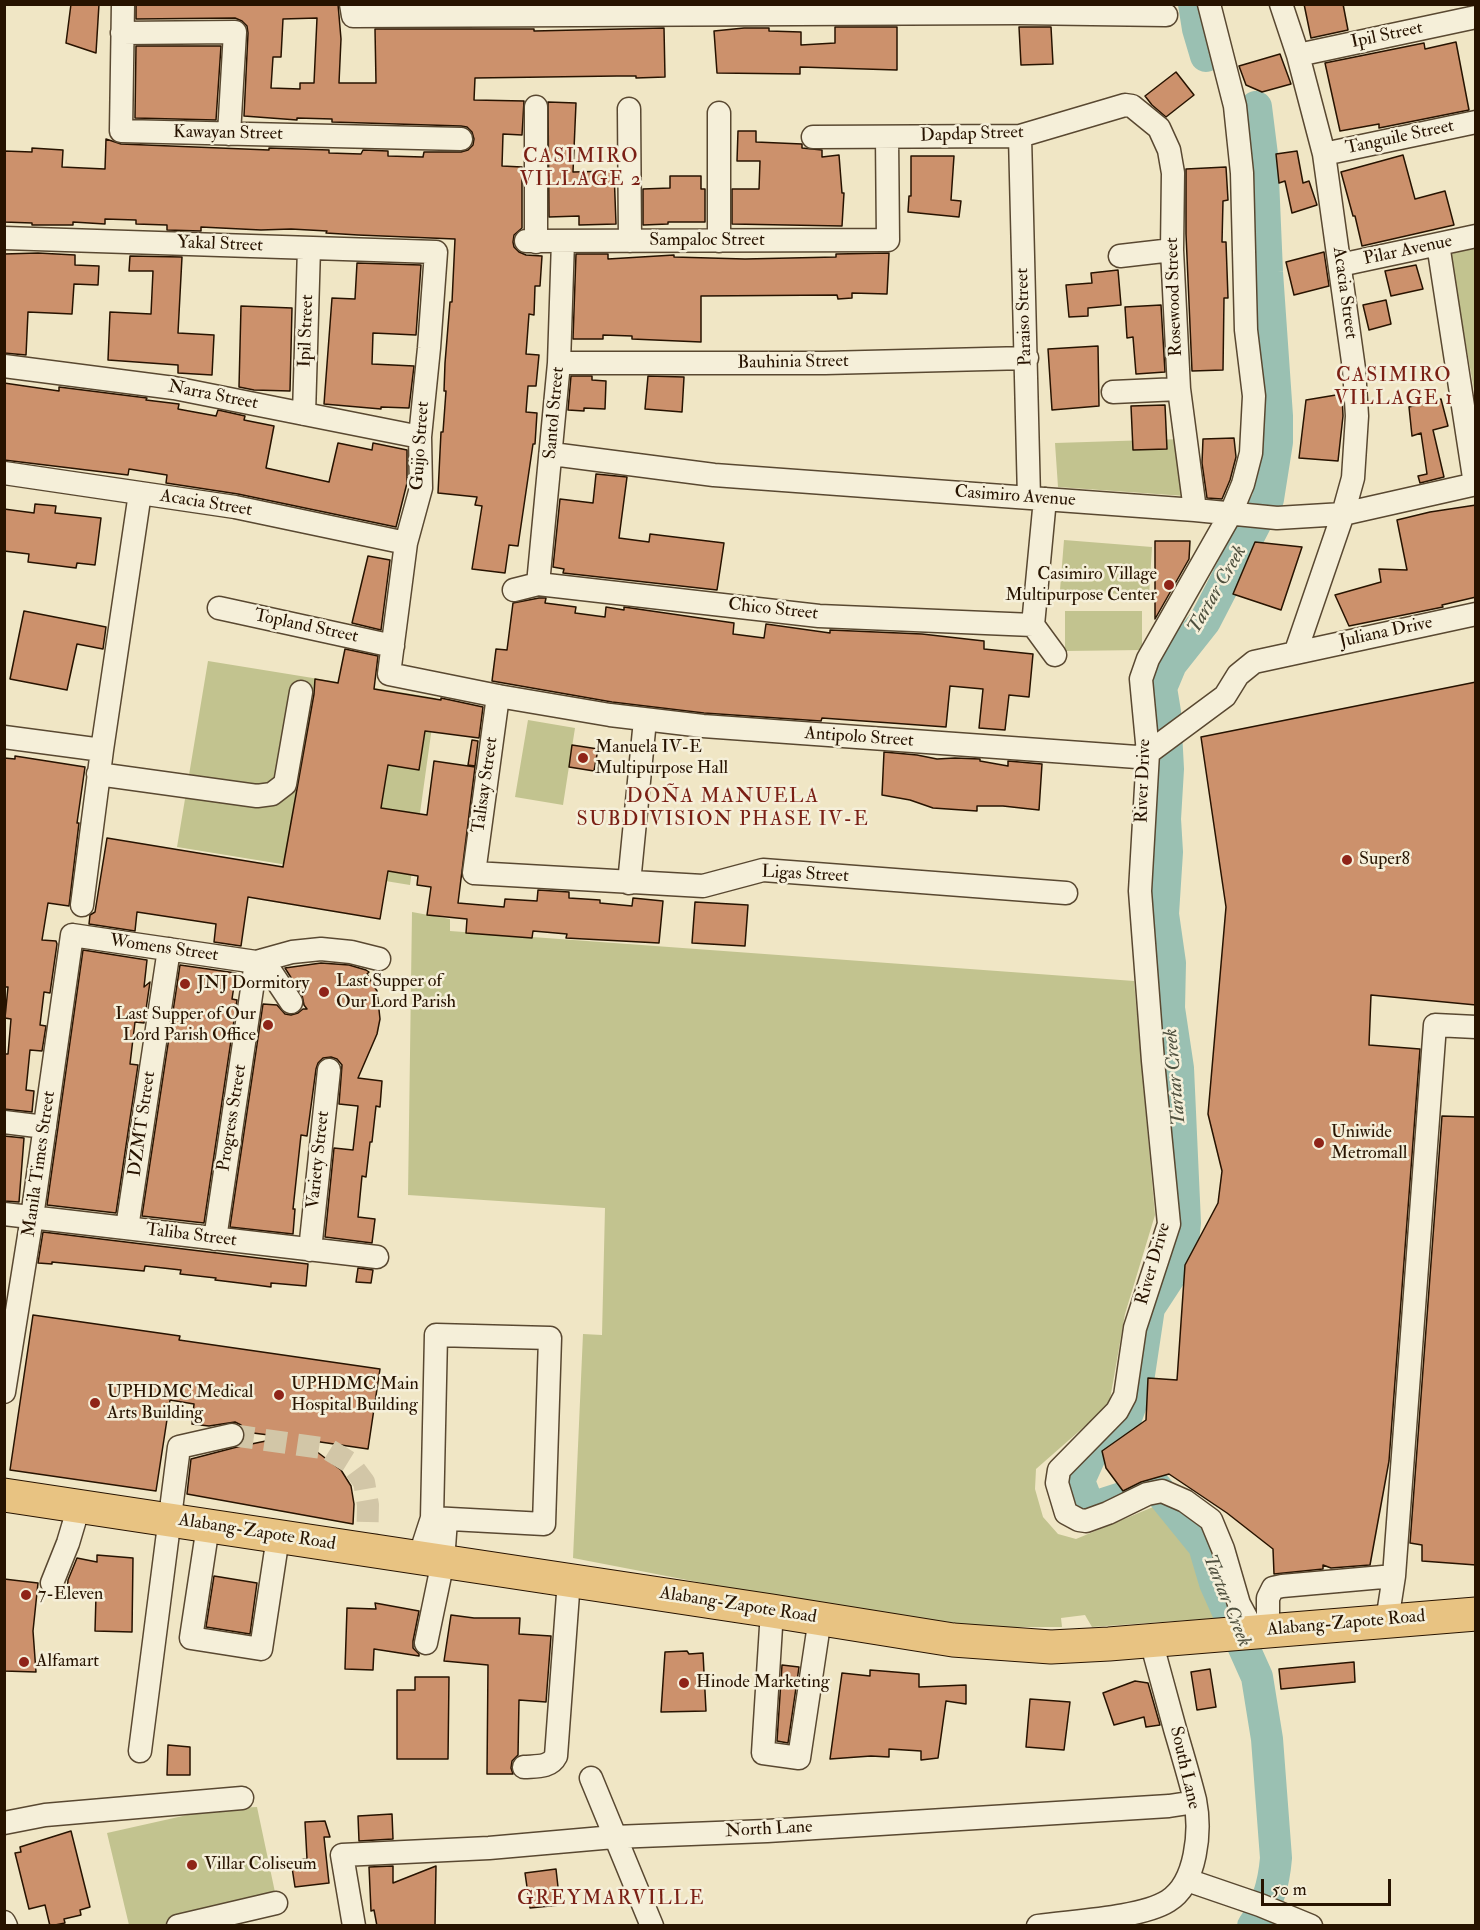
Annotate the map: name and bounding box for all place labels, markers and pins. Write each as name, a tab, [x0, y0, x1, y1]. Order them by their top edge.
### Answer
place label: Casimiro Village Multipurpose Center	[1005, 564, 1157, 606]
marker: Casimiro Village Multipurpose Center	[1162, 578, 1176, 592]
place label: Manuela IV-E Multipurpose Hall	[595, 737, 728, 780]
marker: Manuela IV-E Multipurpose Hall	[576, 751, 590, 765]
place label: Super8	[1359, 849, 1410, 871]
marker: Super8	[1340, 853, 1354, 867]
place label: Last Supper of Our Lord Parish	[336, 971, 456, 1014]
place label: JNJ Dormitory	[197, 973, 309, 995]
marker: JNJ Dormitory	[178, 977, 192, 991]
marker: Last Supper of Our Lord Parish	[317, 985, 331, 999]
place label: Last Supper of Our Lord Parish Office	[115, 1004, 256, 1046]
marker: Last Supper of Our Lord Parish Office	[261, 1018, 275, 1032]
place label: Uniwide Metromall	[1331, 1122, 1407, 1164]
marker: Uniwide Metromall	[1312, 1136, 1326, 1150]
place label: UPHDMC Main Hospital Building	[291, 1374, 419, 1416]
place label: UPHDMC Medical Arts Building	[107, 1382, 253, 1424]
marker: UPHDMC Main Hospital Building	[272, 1388, 286, 1402]
marker: UPHDMC Medical Arts Building	[88, 1396, 102, 1410]
place label: 7-Eleven	[38, 1584, 103, 1606]
marker: 7-Eleven	[19, 1588, 33, 1602]
place label: Alfamart	[36, 1651, 99, 1673]
marker: Alfamart	[17, 1655, 31, 1669]
place label: Hinode Marketing	[696, 1672, 830, 1694]
marker: Hinode Marketing	[677, 1676, 691, 1690]
place label: Villar Coliseum	[204, 1854, 317, 1876]
marker: Villar Coliseum	[185, 1858, 199, 1872]

